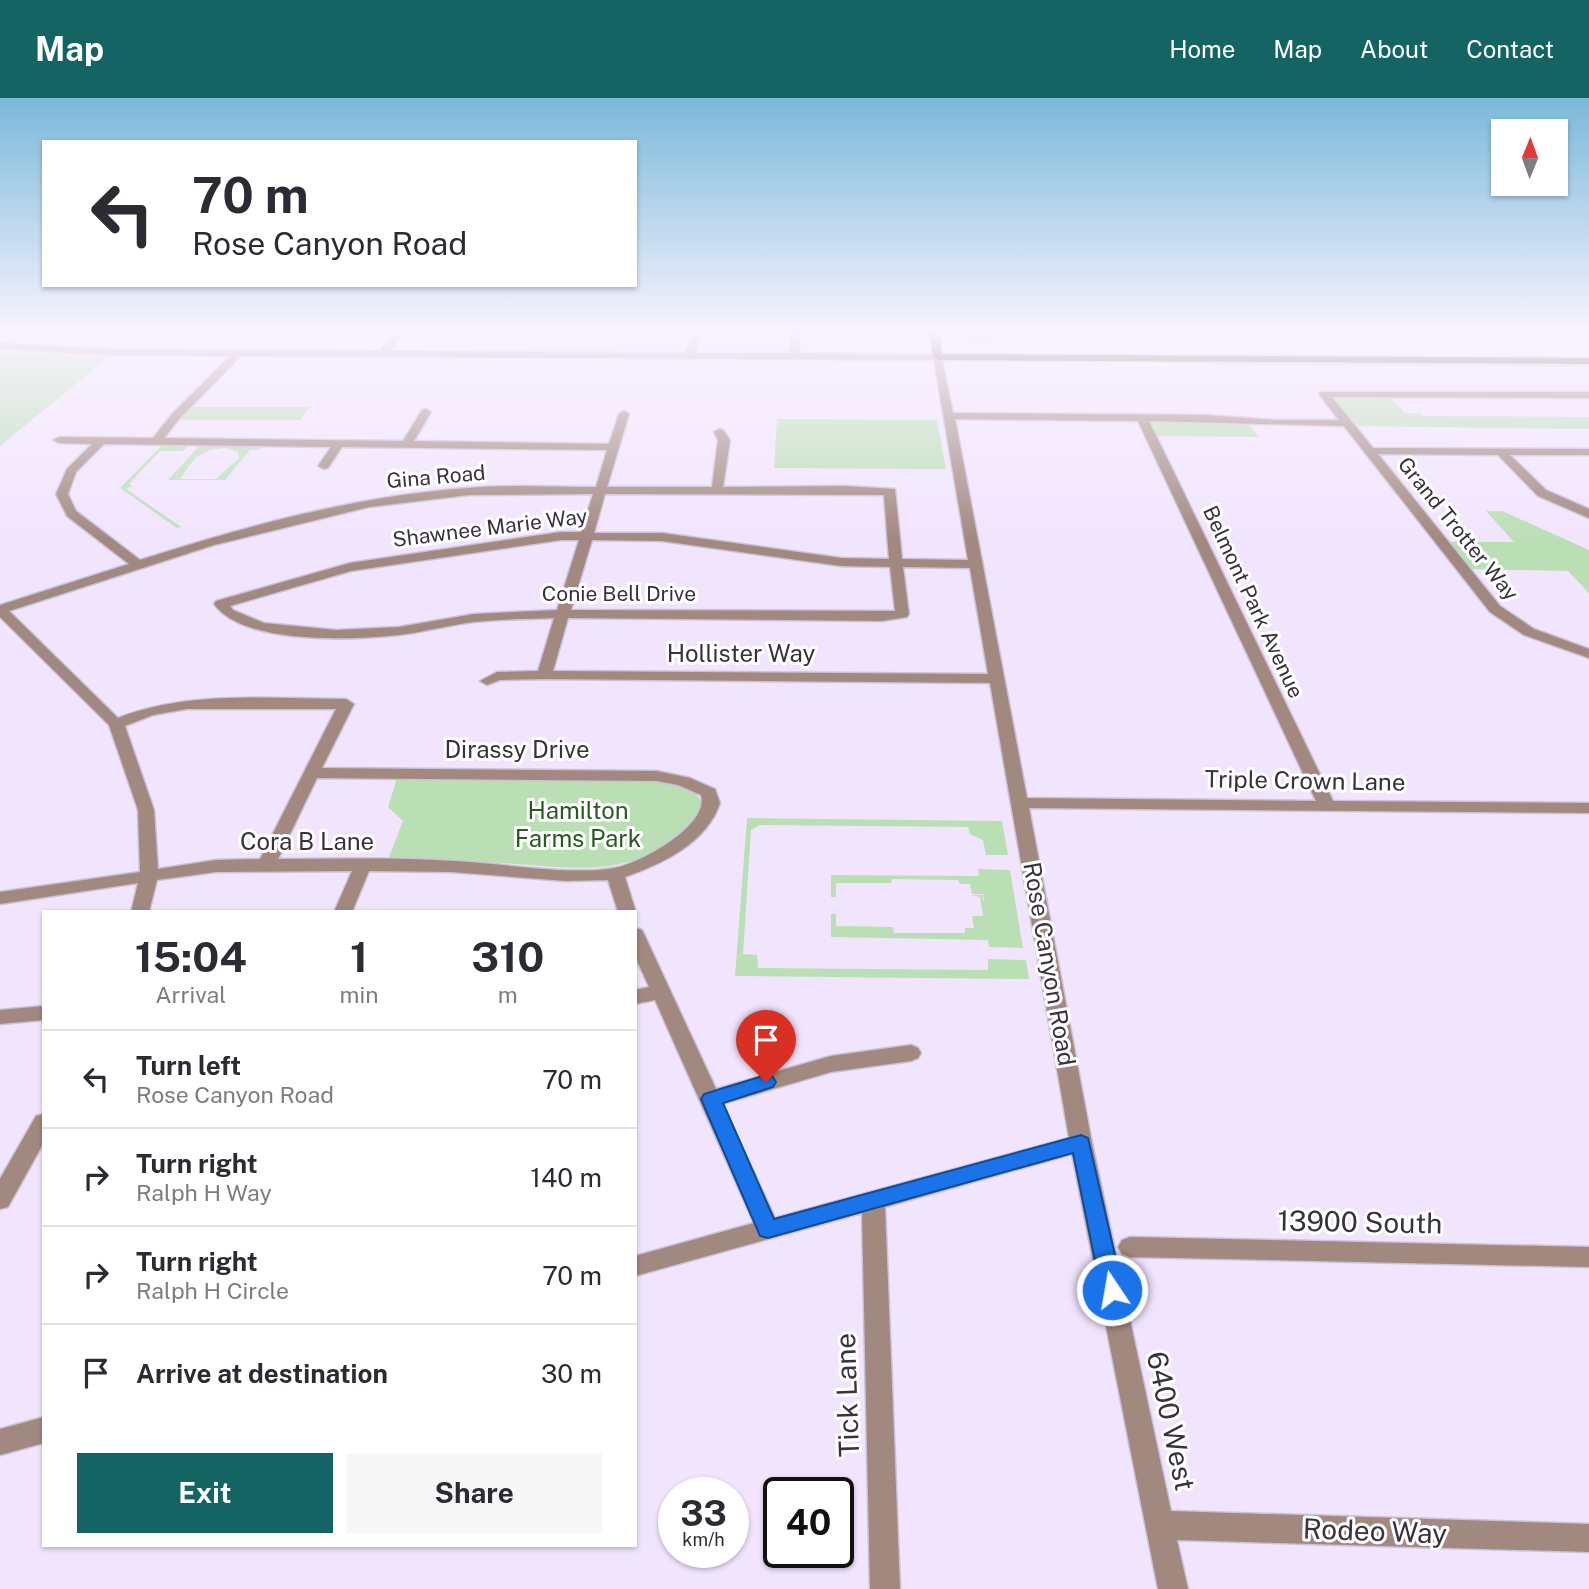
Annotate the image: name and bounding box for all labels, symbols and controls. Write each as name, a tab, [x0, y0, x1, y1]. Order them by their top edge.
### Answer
text: Map	[35, 30, 104, 68]
text: Home	[1169, 35, 1235, 63]
text: Map	[1273, 35, 1322, 63]
text: About	[1360, 35, 1428, 63]
text: Contact	[1466, 35, 1554, 63]
north arrow	[1491, 119, 1568, 196]
map controls	[1491, 119, 1568, 196]
text: 70 m	[192, 166, 309, 224]
icon: left	[77, 168, 168, 259]
text: Rose Canyon Road	[192, 225, 467, 262]
street label: Grand Trotter Way	[1393, 452, 1524, 605]
street label: Gina Road	[385, 460, 486, 493]
street label: Belmont Park Avenue	[1198, 502, 1309, 702]
street label: Shawnee Marie Way	[391, 503, 589, 552]
street label: Conie Bell Drive	[542, 581, 696, 606]
street label: Hollister Way	[667, 639, 815, 667]
street label: Dirassy Drive	[444, 735, 590, 763]
street label: Triple Crown Lane	[1204, 764, 1406, 796]
park label: Hamilton Farms Park	[515, 796, 641, 852]
street label: Cora B Lane	[240, 827, 374, 855]
street label: Rose Canyon Road	[1018, 860, 1082, 1068]
text: 15:04	[135, 932, 247, 981]
text: 1	[350, 932, 368, 981]
text: 310	[471, 932, 544, 981]
text: Arrival	[155, 981, 226, 1008]
text: min	[340, 981, 379, 1008]
text: m	[498, 981, 518, 1008]
pin	[736, 1010, 796, 1082]
icon: arrive	[747, 1021, 785, 1059]
text: Turn left	[136, 1050, 241, 1081]
icon: left	[77, 1060, 115, 1098]
text: 70 m	[542, 1064, 602, 1095]
text: Rose Canyon Road	[136, 1081, 334, 1108]
text: Turn right	[136, 1148, 258, 1179]
icon: right	[77, 1158, 115, 1196]
text: 140 m	[530, 1162, 602, 1193]
text: Ralph H Way	[136, 1179, 272, 1206]
street label: 13900 South	[1277, 1204, 1443, 1239]
text: Turn right	[136, 1246, 258, 1277]
position arrow	[1075, 1253, 1149, 1327]
icon: right	[77, 1256, 115, 1294]
text: 70 m	[542, 1260, 602, 1291]
text: Ralph H Circle	[136, 1277, 289, 1304]
street label: Tick Lane	[828, 1332, 865, 1458]
street label: 6400 West	[1141, 1348, 1202, 1493]
icon: arrive	[77, 1354, 115, 1392]
text: Arrive at destination	[136, 1358, 388, 1389]
text: 30 m	[541, 1358, 602, 1389]
button: Exit	[77, 1453, 333, 1533]
button: Share	[347, 1453, 602, 1533]
speed limit sign: 40	[763, 1477, 854, 1568]
text: 33	[680, 1493, 727, 1534]
street label: Rodeo Way	[1302, 1511, 1448, 1550]
text: km/h	[682, 1529, 725, 1550]

